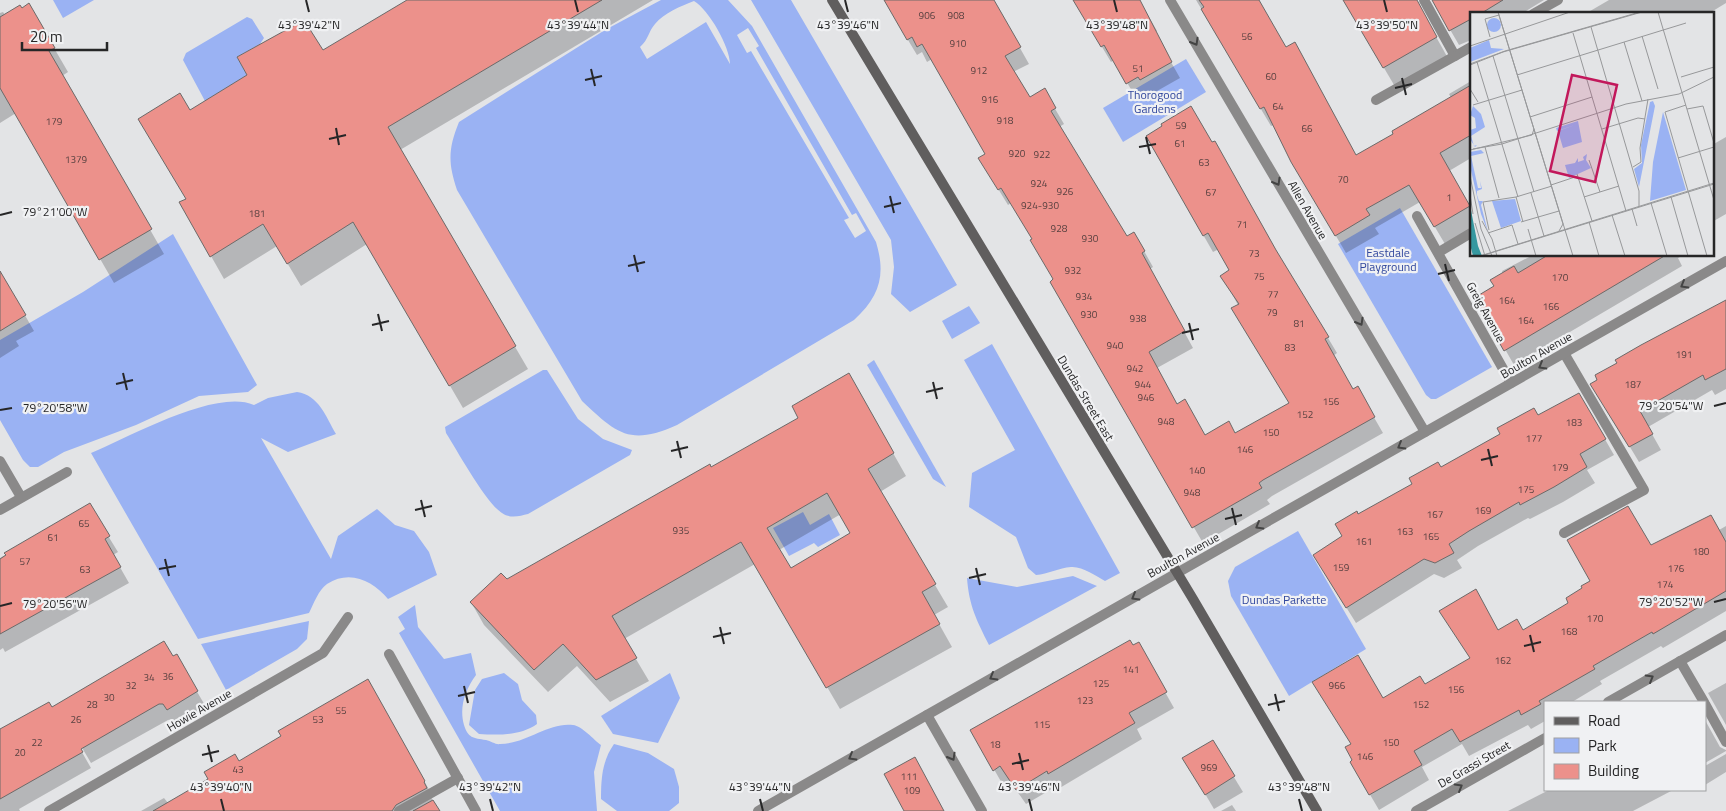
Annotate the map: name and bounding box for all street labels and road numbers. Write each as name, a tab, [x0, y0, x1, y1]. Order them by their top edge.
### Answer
street label: Allen Avenue	[1283, 177, 1333, 243]
street label: Greig Avenue	[1462, 278, 1510, 346]
street label: Boulton Avenue	[1497, 327, 1575, 383]
street label: Dundas Street East	[1053, 351, 1120, 445]
street label: Boulton Avenue	[1143, 527, 1223, 583]
street label: Howie Avenue	[163, 684, 235, 736]
street label: De Grassi Street	[1434, 735, 1515, 793]

